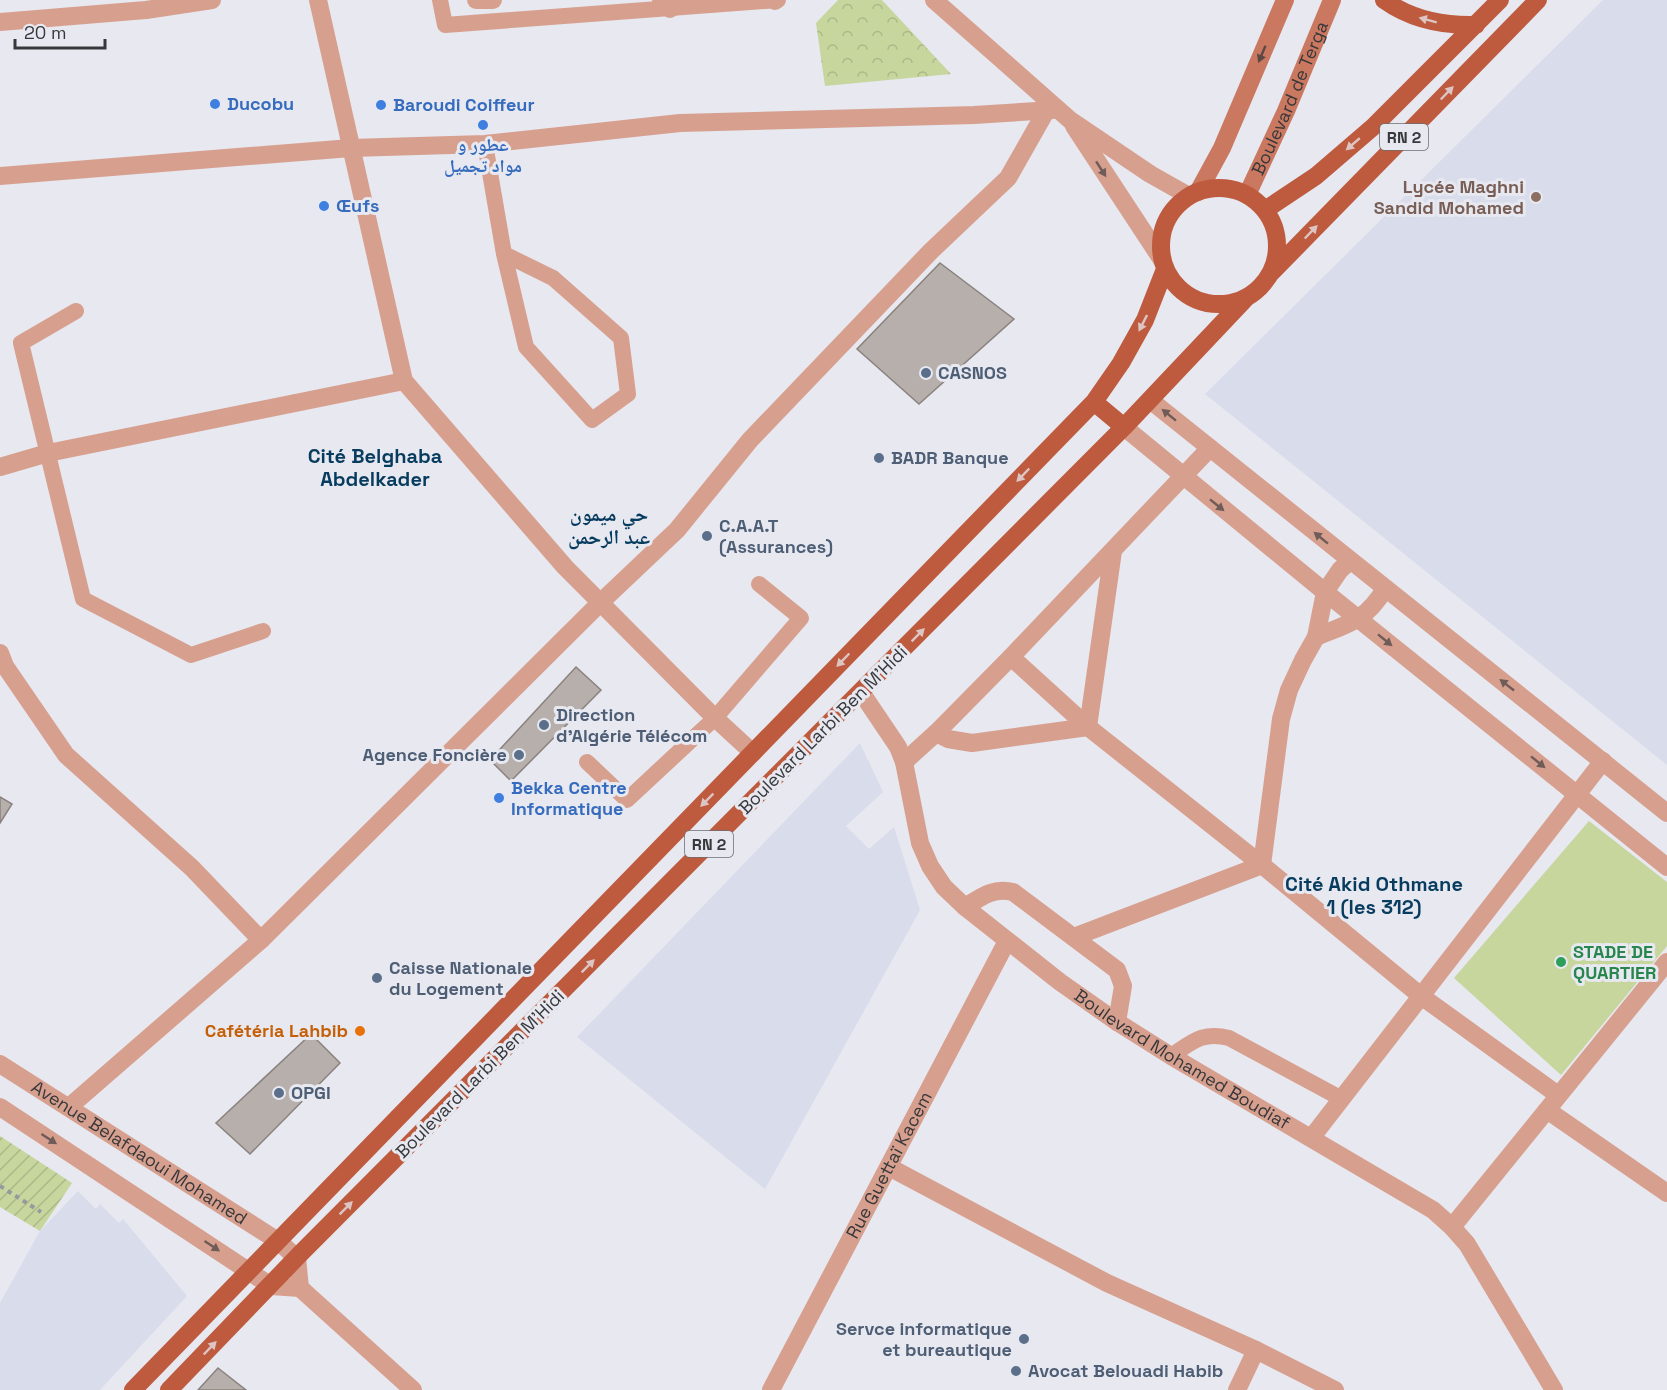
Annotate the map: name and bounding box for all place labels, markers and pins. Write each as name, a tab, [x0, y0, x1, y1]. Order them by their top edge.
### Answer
place label: Ducobu	[227, 92, 294, 115]
place label: Baroudi Coiffeur	[393, 93, 535, 116]
marker: Ducobu	[208, 97, 222, 111]
marker: Baroudi Coiffeur	[374, 98, 388, 112]
marker: عطور و مواد تجميل	[476, 118, 490, 132]
place label: عطور و مواد تجميل	[444, 133, 522, 177]
place label: Lycée Maghni Sandid Mohamed	[1374, 175, 1524, 219]
marker: Lycée Maghni Sandid Mohamed	[1529, 190, 1543, 204]
place label: Œufs	[336, 194, 379, 217]
marker: Œufs	[317, 199, 331, 213]
place label: CASNOS	[938, 361, 1007, 384]
marker: CASNOS	[919, 366, 933, 380]
place label: BADR Banque	[891, 446, 1009, 469]
marker: BADR Banque	[872, 451, 886, 465]
place label: C.A.A.T (Assurances)	[719, 514, 833, 558]
marker: C.A.A.T (Assurances)	[700, 529, 714, 543]
place label: Direction d'Algérie Télécom	[556, 703, 707, 747]
marker: Direction d'Algérie Télécom	[537, 718, 551, 732]
place label: Agence Foncière	[363, 743, 507, 766]
marker: Agence Foncière	[512, 748, 526, 762]
place label: Bekka Centre Informatique	[511, 776, 627, 820]
marker: Bekka Centre Informatique	[492, 791, 506, 805]
place label: STADE DE QUARTIER	[1573, 940, 1656, 984]
marker: STADE DE QUARTIER	[1554, 955, 1568, 969]
place label: Caisse Nationale du Logement	[389, 956, 532, 1000]
marker: Caisse Nationale du Logement	[370, 971, 384, 985]
place label: Cafétéria Lahbib	[205, 1019, 348, 1042]
marker: Cafétéria Lahbib	[353, 1024, 367, 1038]
place label: OPGI	[291, 1081, 331, 1104]
marker: OPGI	[272, 1086, 286, 1100]
place label: Servce informatique et bureautique	[836, 1317, 1012, 1361]
marker: Servce informatique et bureautique	[1017, 1332, 1031, 1346]
place label: Avocat Belouadi Habib	[1028, 1359, 1223, 1382]
marker: Avocat Belouadi Habib	[1009, 1364, 1023, 1378]

